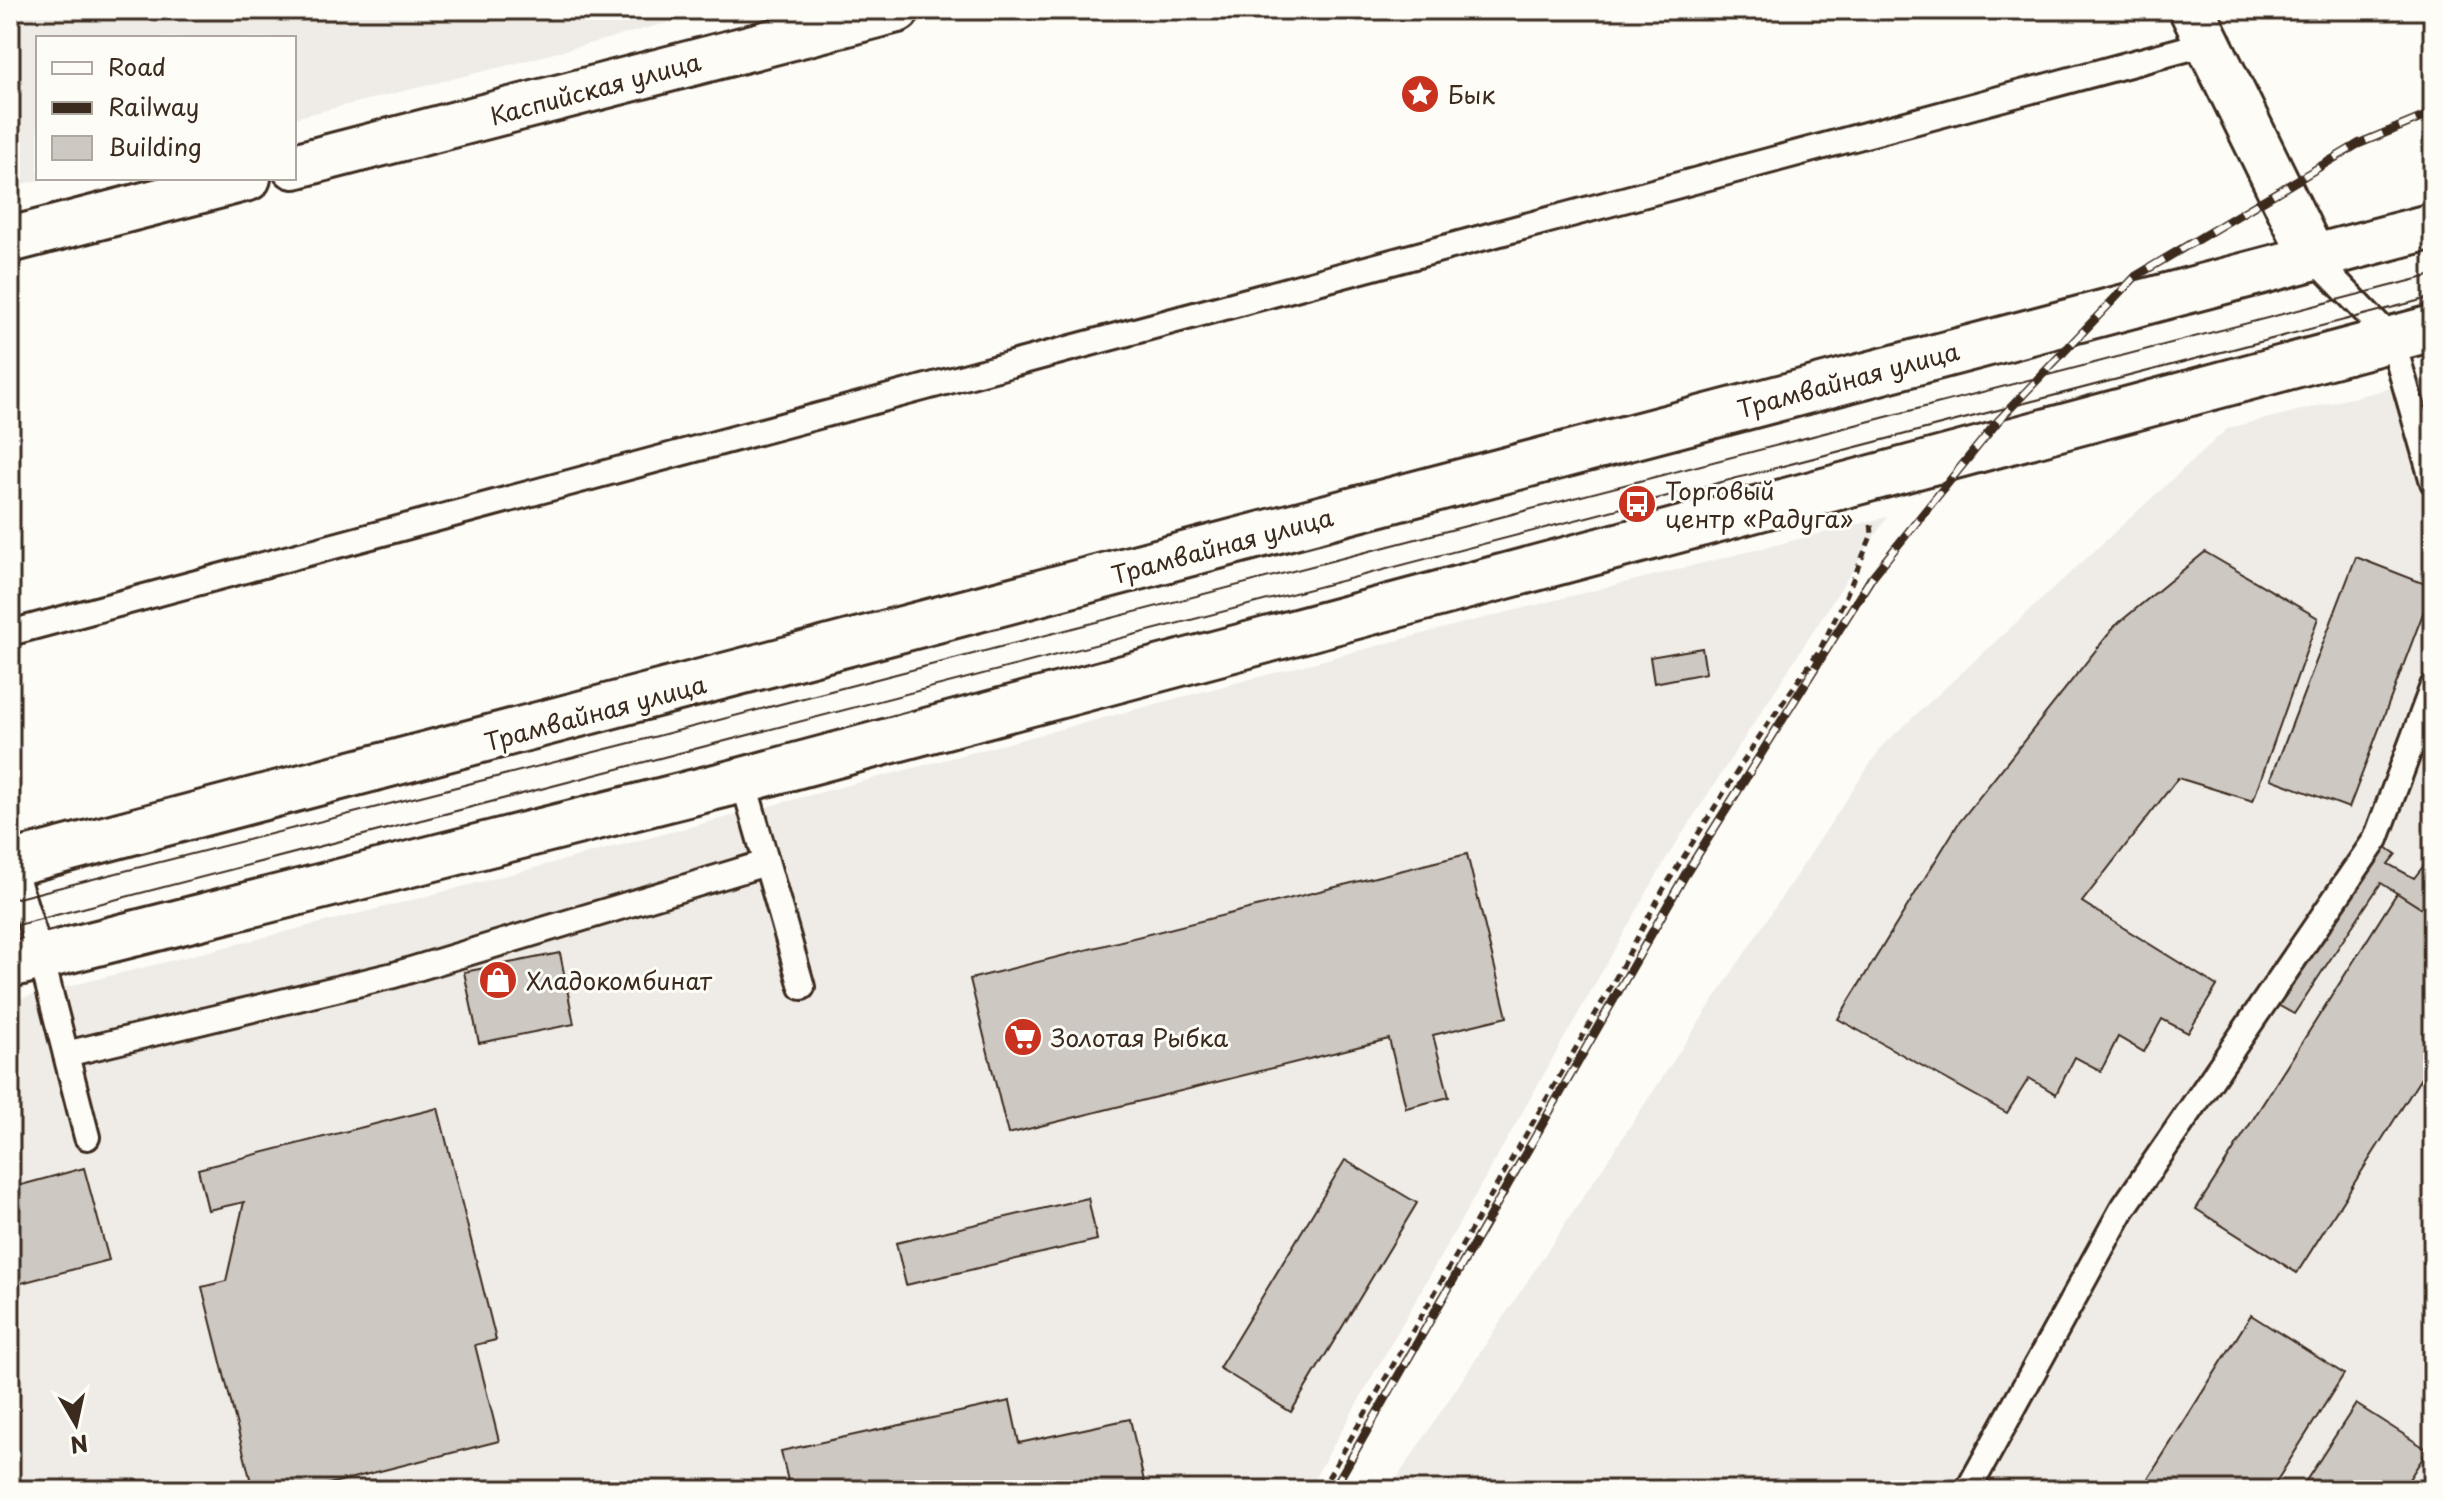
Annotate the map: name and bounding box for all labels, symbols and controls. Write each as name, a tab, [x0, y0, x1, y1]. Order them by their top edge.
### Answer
legend	[36, 36, 296, 180]
street label: Каспийская улица	[486, 43, 704, 133]
text: Road	[108, 48, 166, 84]
place icon: Бык	[1399, 73, 1441, 115]
place label: Бык	[1448, 76, 1495, 112]
text: Railway	[108, 88, 199, 124]
text: Building	[108, 128, 202, 164]
street label: Трамвайная улица	[1733, 332, 1963, 426]
place label: Торговый центр «Радуга»	[1665, 472, 1853, 536]
bus stop icon: Торговый центр «Радуга»	[1616, 483, 1658, 525]
street label: Трамвайная улица	[1107, 498, 1337, 592]
street label: Трамвайная улица	[480, 665, 710, 759]
shop icon: Хладокомбинат	[477, 959, 519, 1001]
place label: Хладокомбинат	[526, 962, 713, 998]
supermarket icon: Золотая Рыбка	[1002, 1016, 1044, 1058]
place label: Золотая Рыбка	[1051, 1019, 1228, 1055]
north arrow	[36, 1384, 116, 1464]
text: N	[68, 1428, 91, 1463]

